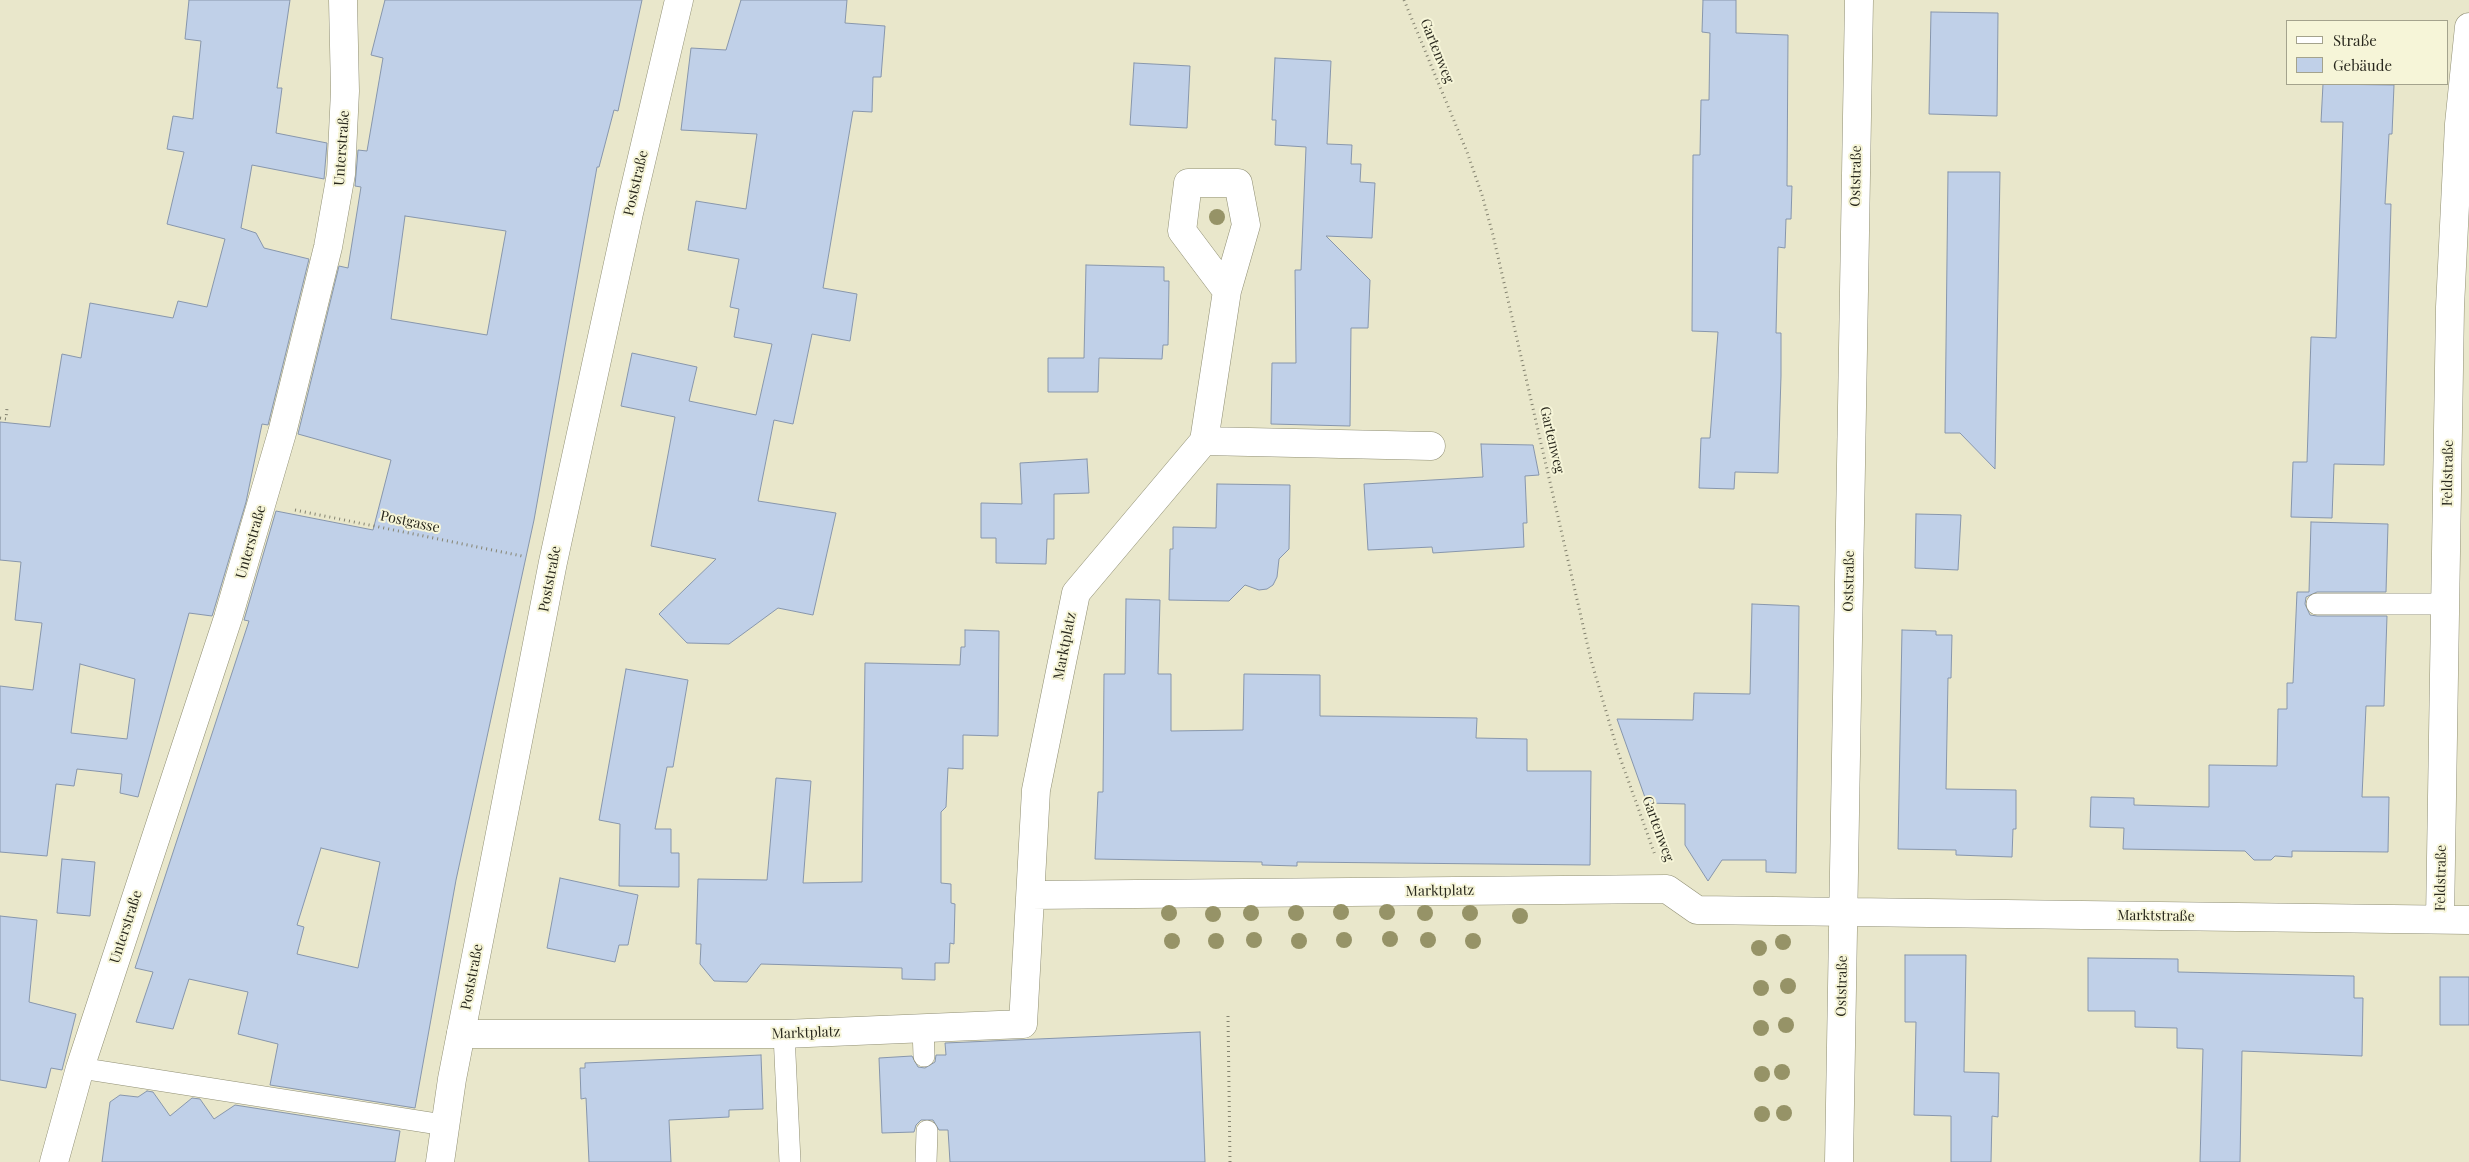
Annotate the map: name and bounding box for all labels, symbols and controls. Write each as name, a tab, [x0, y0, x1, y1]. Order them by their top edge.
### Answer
street label: Gartenweg	[1416, 16, 1458, 86]
legend	[2286, 20, 2449, 85]
text: Straße	[2333, 30, 2377, 50]
text: Gebäude	[2333, 55, 2392, 75]
street label: Unterstraße	[331, 110, 353, 186]
street label: Oststraße	[1847, 145, 1865, 207]
street label: Poststraße	[620, 149, 652, 217]
street label: Gartenweg	[1536, 405, 1568, 475]
street label: Feldstraße	[2439, 440, 2457, 506]
street label: Unterstraße	[233, 503, 269, 581]
street label: Postgasse	[379, 507, 441, 537]
street label: Poststraße	[535, 545, 565, 613]
street label: Oststraße	[1840, 550, 1858, 612]
street label: Marktplatz	[1050, 611, 1080, 681]
street label: Gartenweg	[1638, 794, 1678, 864]
street label: Feldstraße	[2432, 845, 2450, 911]
street label: Marktplatz	[1406, 882, 1474, 900]
street label: Unterstraße	[106, 888, 146, 966]
street label: Marktstraße	[2117, 907, 2195, 925]
street label: Poststraße	[457, 943, 487, 1011]
street label: Oststraße	[1833, 955, 1851, 1017]
street label: Marktplatz	[772, 1023, 840, 1043]

